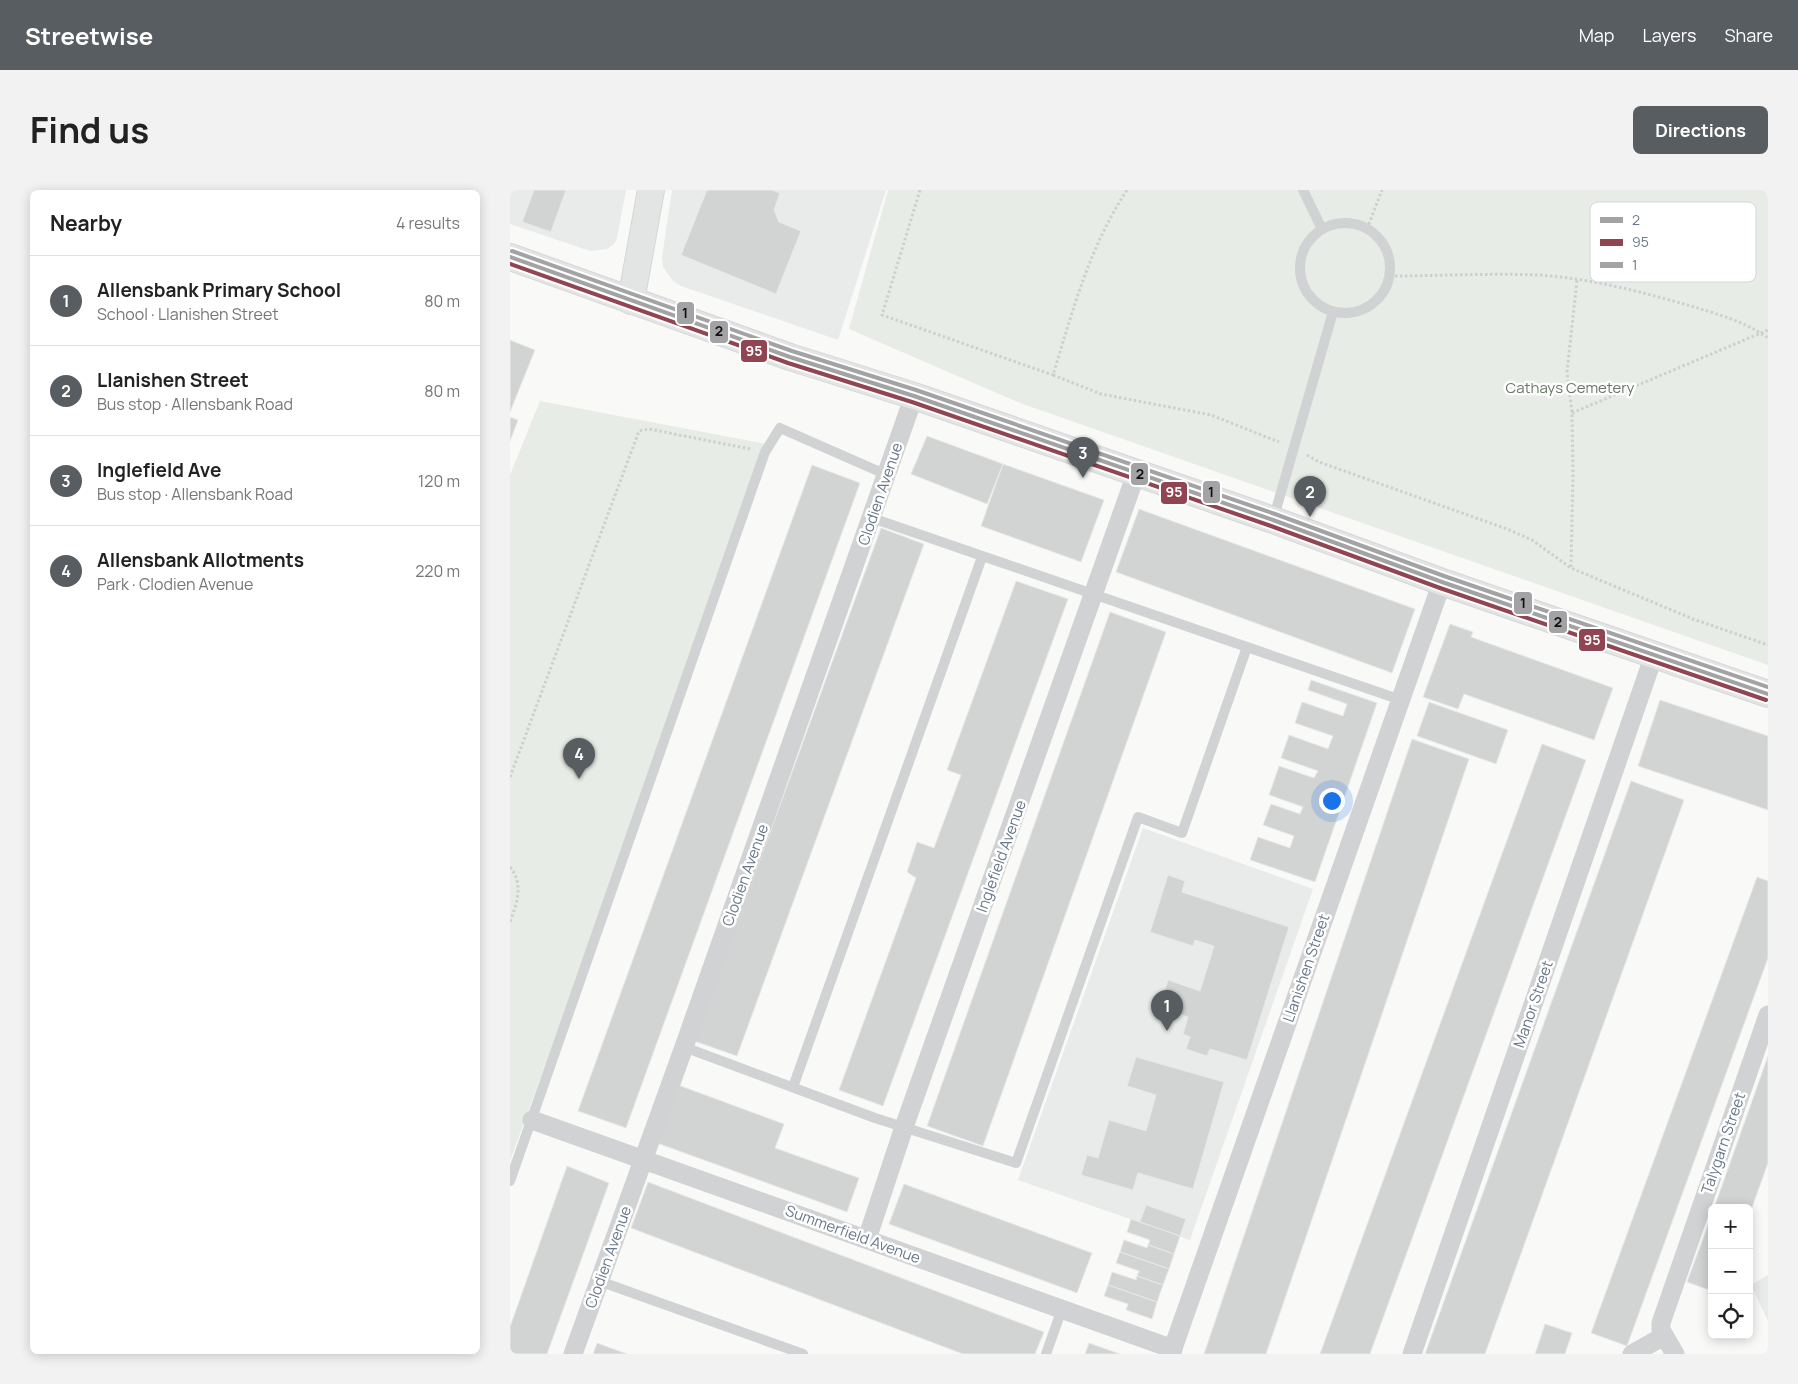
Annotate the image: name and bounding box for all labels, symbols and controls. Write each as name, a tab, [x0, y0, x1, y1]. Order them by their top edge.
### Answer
text: Streetwise	[25, 19, 153, 52]
text: Map	[1579, 23, 1614, 47]
text: Layers	[1642, 23, 1696, 47]
text: Share	[1724, 23, 1773, 47]
text: Find us	[30, 106, 149, 154]
button: Directions	[1633, 106, 1768, 154]
legend	[1590, 202, 1756, 282]
text: Nearby	[50, 209, 122, 237]
text: 2	[1632, 210, 1640, 229]
text: 4 results	[396, 212, 460, 234]
text: 95	[1632, 232, 1649, 251]
text: 1	[1632, 255, 1637, 274]
text: Allensbank Primary School	[97, 277, 341, 303]
text: 1	[62, 290, 70, 312]
text: 80 m	[424, 290, 460, 312]
line badge: 1	[676, 301, 695, 325]
text: School · Llanishen Street	[97, 303, 279, 325]
text: 1	[682, 303, 688, 322]
line badge: 2	[709, 320, 729, 344]
text: 2	[715, 321, 723, 340]
line badge: 95	[740, 339, 768, 363]
text: 95	[746, 341, 762, 360]
text: Llanishen Street	[97, 367, 249, 393]
park label: Cathays Cemetery	[1505, 377, 1635, 398]
text: 2	[61, 380, 71, 402]
text: 80 m	[424, 380, 460, 402]
text: Bus stop · Allensbank Road	[97, 393, 293, 415]
pin: 3	[1067, 437, 1099, 478]
street label: Clodien Avenue	[853, 440, 907, 548]
text: Inglefield Ave	[97, 457, 221, 483]
line badge: 2	[1130, 462, 1149, 486]
text: 2	[1136, 464, 1144, 483]
text: 3	[61, 470, 71, 492]
text: 120 m	[418, 470, 460, 492]
pin: 2	[1294, 476, 1326, 517]
line badge: 1	[1202, 480, 1221, 504]
line badge: 95	[1160, 481, 1188, 505]
text: 95	[1166, 482, 1182, 501]
text: 1	[1208, 482, 1214, 501]
text: Bus stop · Allensbank Road	[97, 483, 293, 505]
text: Allensbank Allotments	[97, 547, 304, 573]
text: 4	[61, 560, 71, 582]
text: 220 m	[415, 560, 460, 582]
text: Park · Clodien Avenue	[97, 573, 253, 595]
line badge: 1	[1513, 591, 1533, 615]
text: 1	[1520, 593, 1526, 612]
line badge: 2	[1548, 610, 1568, 634]
text: 2	[1554, 612, 1562, 631]
line badge: 95	[1578, 628, 1606, 652]
text: 95	[1584, 630, 1600, 649]
pin: 4	[563, 738, 595, 779]
your location	[1319, 788, 1345, 814]
street label: Inglefield Avenue	[971, 797, 1031, 915]
street label: Clodien Avenue	[717, 821, 773, 929]
street label: Llanishen Street	[1278, 911, 1334, 1025]
street label: Manor Street	[1508, 957, 1558, 1051]
pin: 1	[1151, 990, 1183, 1031]
street label: Talygarn Street	[1696, 1089, 1750, 1197]
street label: Summerfield Avenue	[783, 1200, 924, 1268]
street label: Clodien Avenue	[580, 1203, 636, 1311]
map controls	[1708, 1204, 1753, 1339]
button: +	[1708, 1204, 1753, 1249]
button: −	[1708, 1249, 1753, 1294]
button: locate	[1708, 1294, 1753, 1339]

